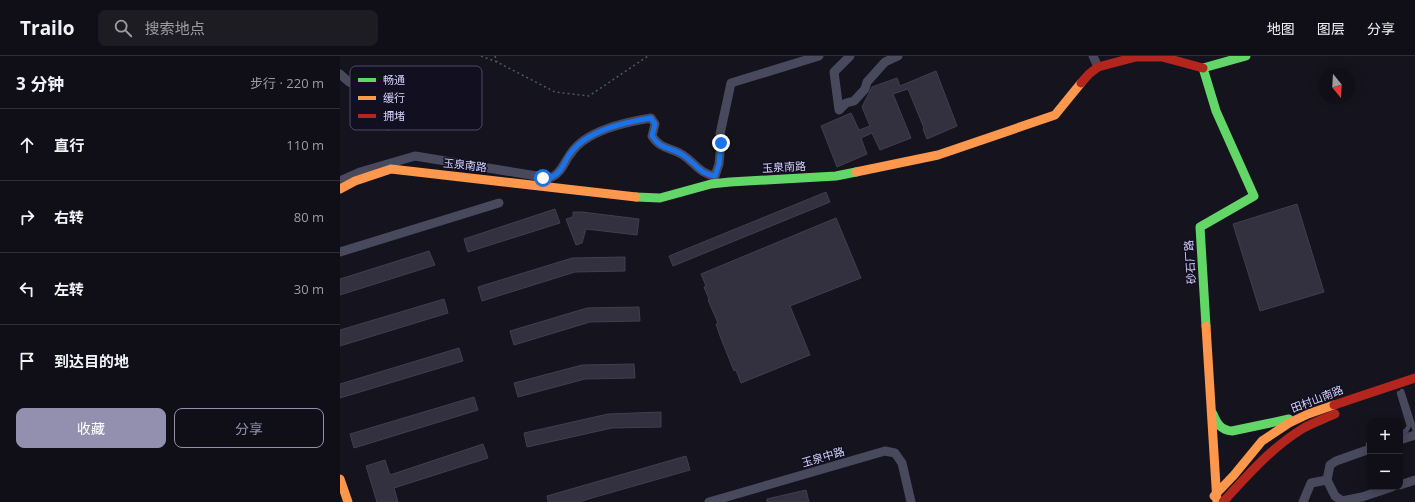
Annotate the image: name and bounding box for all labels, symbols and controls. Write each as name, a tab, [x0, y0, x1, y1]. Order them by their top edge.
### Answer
search box	[98, 10, 378, 46]
text: Trailo	[20, 15, 74, 41]
icon: search	[112, 17, 134, 39]
text: 搜索地点	[144, 18, 204, 38]
text: 地图	[1267, 19, 1295, 38]
text: 图层	[1317, 19, 1345, 38]
text: 分享	[1367, 19, 1395, 38]
legend	[350, 66, 482, 130]
north arrow	[1319, 68, 1355, 104]
text: 3 分钟	[16, 72, 64, 95]
text: 畅通	[383, 72, 405, 87]
text: 步行 · 220 m	[250, 74, 324, 92]
text: 缓行	[383, 90, 405, 105]
text: 拥堵	[383, 108, 405, 123]
icon: ahead	[16, 134, 38, 156]
route end	[712, 134, 730, 152]
text: 直行	[54, 135, 84, 155]
text: 110 m	[286, 136, 324, 154]
street label: 玉泉南路	[442, 155, 488, 174]
street label: 玉泉南路	[762, 158, 806, 175]
route start	[534, 169, 552, 187]
icon: right	[16, 206, 38, 228]
text: 右转	[54, 207, 84, 227]
text: 80 m	[294, 208, 324, 226]
street label: 砂石厂路	[1180, 240, 1199, 285]
icon: left	[16, 278, 38, 300]
text: 左转	[54, 279, 84, 299]
text: 30 m	[294, 280, 324, 298]
icon: arrive	[16, 350, 38, 372]
text: 到达目的地	[54, 351, 129, 371]
street label: 田村山南路	[1288, 382, 1345, 415]
button: 收藏	[16, 408, 166, 448]
button: 分享	[174, 408, 324, 448]
map controls	[1367, 418, 1403, 490]
button: +	[1367, 418, 1403, 454]
street label: 玉泉中路	[800, 443, 846, 470]
button: −	[1367, 454, 1403, 490]

